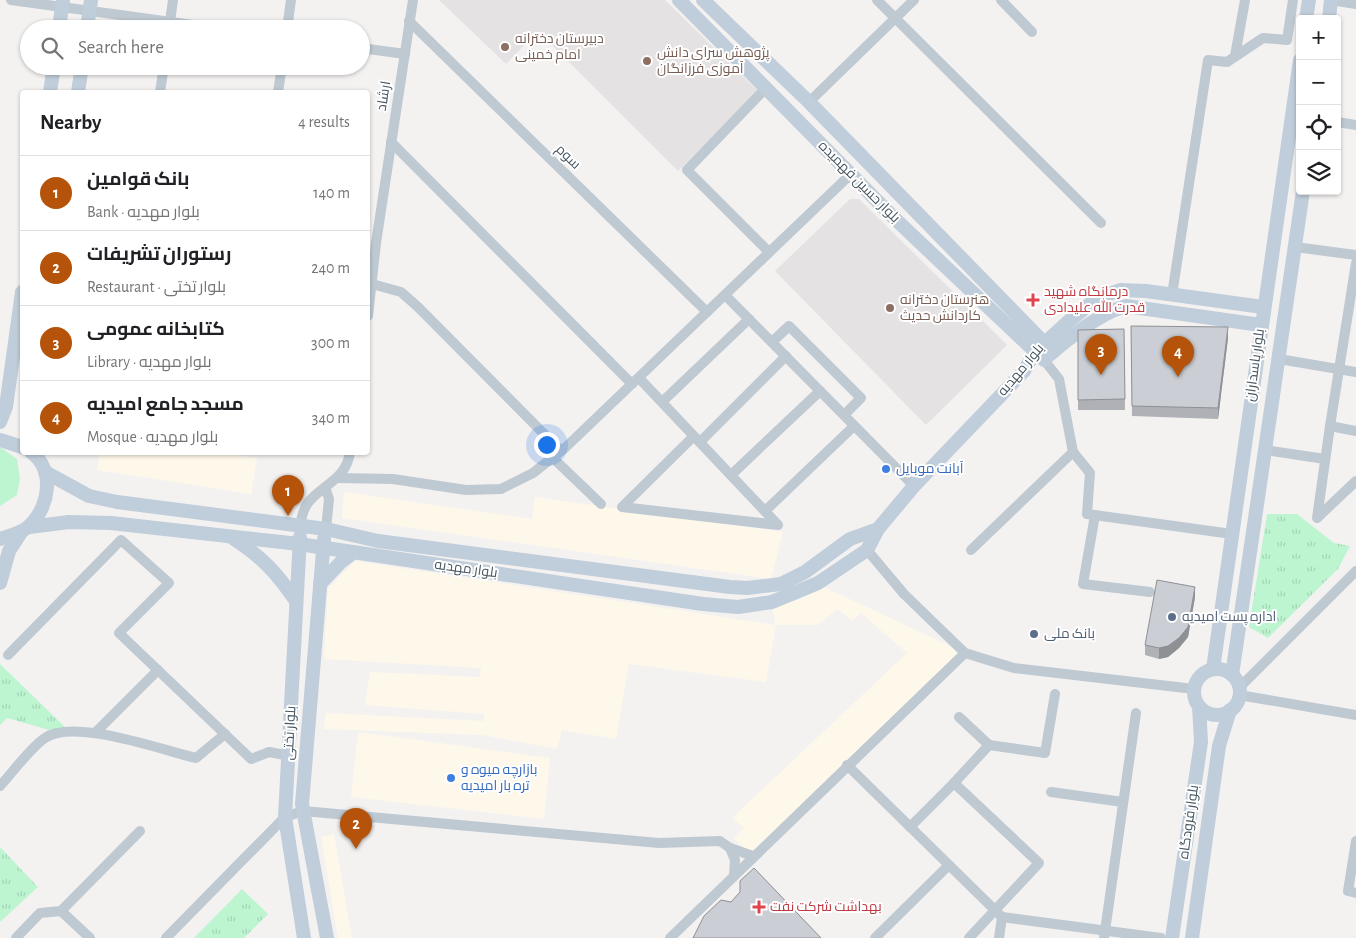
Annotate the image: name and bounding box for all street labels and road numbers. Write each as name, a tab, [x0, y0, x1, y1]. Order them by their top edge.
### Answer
street label: ارشاد	[375, 80, 393, 112]
street label: بلوار حسین فهمیده	[816, 139, 902, 225]
street label: سوم	[552, 142, 583, 173]
street label: بلوار پاسداران	[1243, 328, 1269, 403]
street label: بلوار مهدیه	[995, 341, 1047, 399]
street label: بلوار مهدیه	[434, 558, 498, 580]
street label: بلوار تختی	[282, 705, 298, 761]
street label: بلوار فرودگاه	[1177, 784, 1201, 860]

